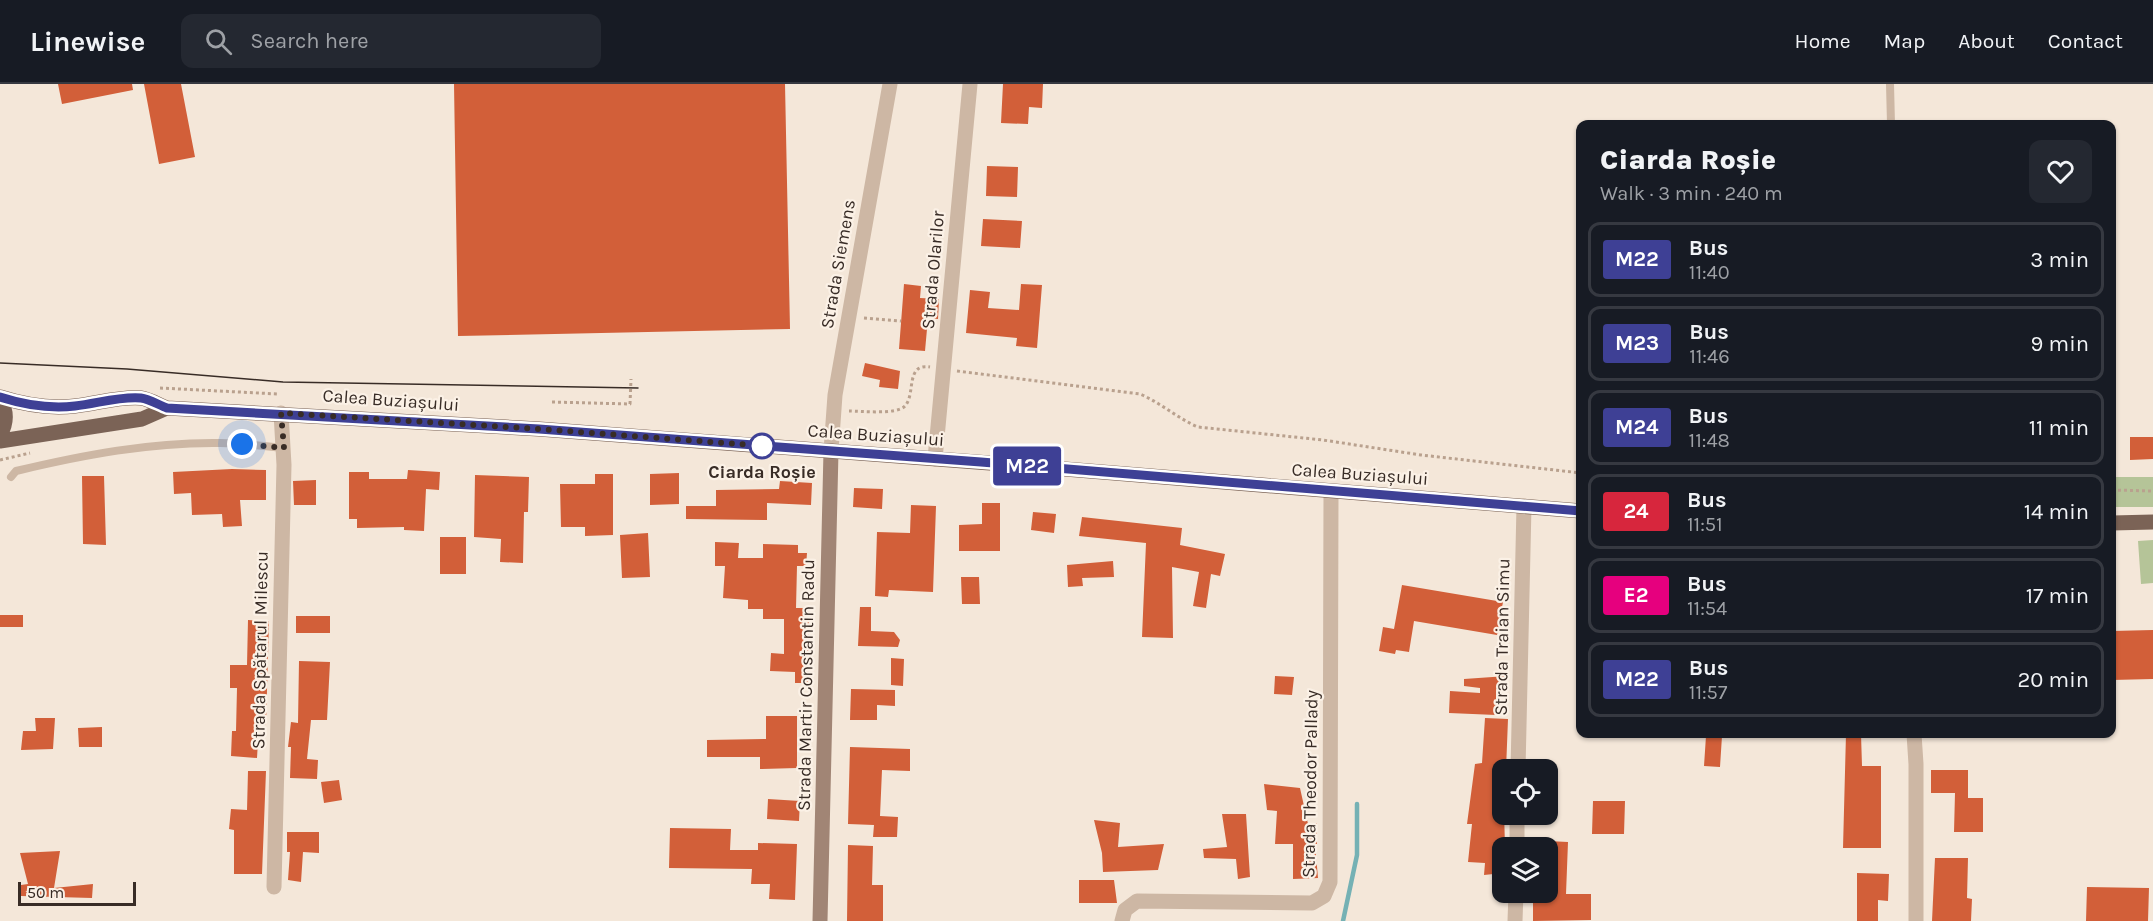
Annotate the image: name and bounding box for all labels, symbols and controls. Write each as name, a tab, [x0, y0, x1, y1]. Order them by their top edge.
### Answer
search box	[181, 14, 601, 68]
text: Linewise	[30, 25, 145, 58]
icon: search	[202, 25, 235, 58]
text: Search here	[250, 28, 369, 54]
text: Home	[1795, 29, 1851, 53]
text: Map	[1884, 29, 1925, 53]
text: About	[1958, 29, 2015, 53]
text: Contact	[2048, 29, 2123, 53]
button: heart	[2029, 140, 2092, 203]
text: Ciarda Roșie	[1600, 143, 1776, 176]
text: Walk · 3 min · 240 m	[1600, 182, 1783, 205]
street label: Strada Siemens	[816, 198, 860, 330]
street label: Strada Olarilor	[917, 209, 949, 330]
text: Bus	[1689, 235, 1728, 261]
text: M22	[1615, 247, 1659, 271]
text: 3 min	[2030, 247, 2089, 273]
text: 11:40	[1689, 261, 1730, 284]
text: Bus	[1689, 319, 1729, 345]
text: M23	[1615, 331, 1659, 355]
text: 9 min	[2031, 331, 2089, 357]
text: 11:46	[1689, 345, 1730, 368]
street label: Calea Buziașului	[322, 384, 460, 416]
text: Bus	[1689, 403, 1728, 429]
text: M24	[1615, 415, 1659, 439]
text: 11 min	[2029, 415, 2089, 441]
street label: Calea Buziașului	[807, 419, 945, 451]
your location	[227, 429, 257, 459]
text: 11:48	[1689, 429, 1730, 452]
marker: Ciarda Roșie	[749, 433, 775, 459]
line badge: M22	[992, 446, 1062, 485]
text: M22	[1005, 454, 1049, 478]
street label: Calea Buziașului	[1291, 458, 1429, 490]
place label: Ciarda Roșie	[708, 461, 816, 483]
text: Bus	[1687, 487, 1727, 513]
text: 24	[1623, 499, 1649, 523]
text: 14 min	[2024, 499, 2089, 525]
text: 11:51	[1687, 513, 1723, 536]
street label: Strada Spătarul Milescu	[247, 551, 273, 749]
street label: Strada Traian Simu	[1490, 558, 1514, 716]
street label: Strada Martir Constantin Radu	[793, 559, 819, 811]
text: Bus	[1687, 571, 1727, 597]
text: E2	[1623, 583, 1649, 607]
text: 17 min	[2026, 583, 2089, 609]
text: 11:54	[1687, 597, 1727, 620]
text: Bus	[1689, 655, 1728, 681]
text: M22	[1615, 667, 1659, 691]
text: 20 min	[2018, 667, 2089, 693]
text: 11:57	[1689, 681, 1727, 704]
street label: Strada Theodor Pallady	[1297, 689, 1323, 878]
map controls	[1492, 759, 1558, 903]
button: locate	[1492, 759, 1558, 825]
button: layers	[1492, 837, 1558, 903]
scale bar	[18, 879, 136, 906]
text: 50 m	[27, 883, 64, 902]

